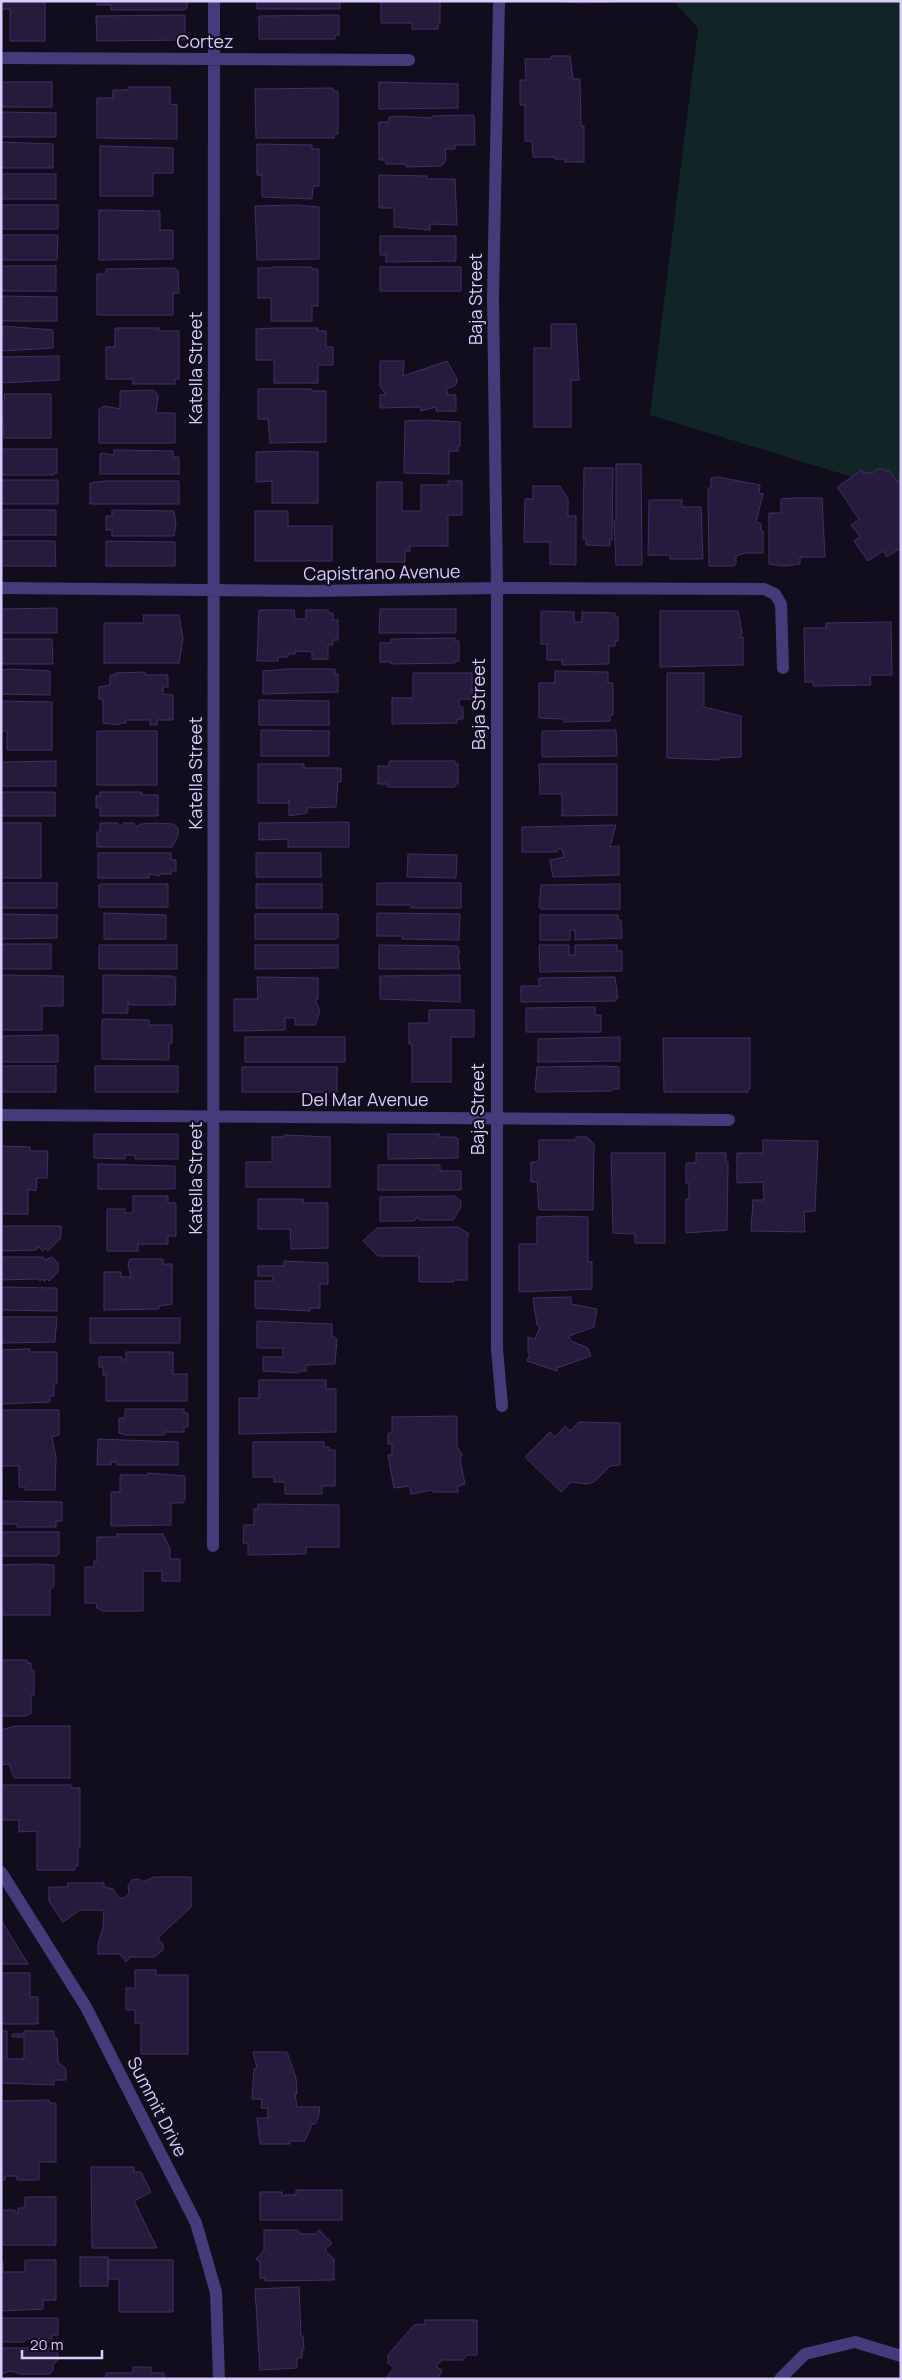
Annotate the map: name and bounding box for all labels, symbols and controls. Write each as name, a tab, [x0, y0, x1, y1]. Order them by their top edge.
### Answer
street label: Cortez	[177, 29, 233, 53]
street label: Baja Street	[463, 253, 487, 345]
street label: Katella Street	[183, 312, 207, 424]
street label: Capistrano Avenue	[303, 559, 461, 585]
street label: Baja Street	[466, 658, 490, 750]
street label: Katella Street	[183, 717, 207, 829]
street label: Baja Street	[465, 1063, 489, 1155]
street label: Del Mar Avenue	[301, 1087, 429, 1111]
street label: Katella Street	[183, 1122, 207, 1234]
street label: Summit Drive	[122, 2052, 193, 2161]
scale bar	[22, 2328, 102, 2360]
text: 20 m	[30, 2334, 63, 2355]

